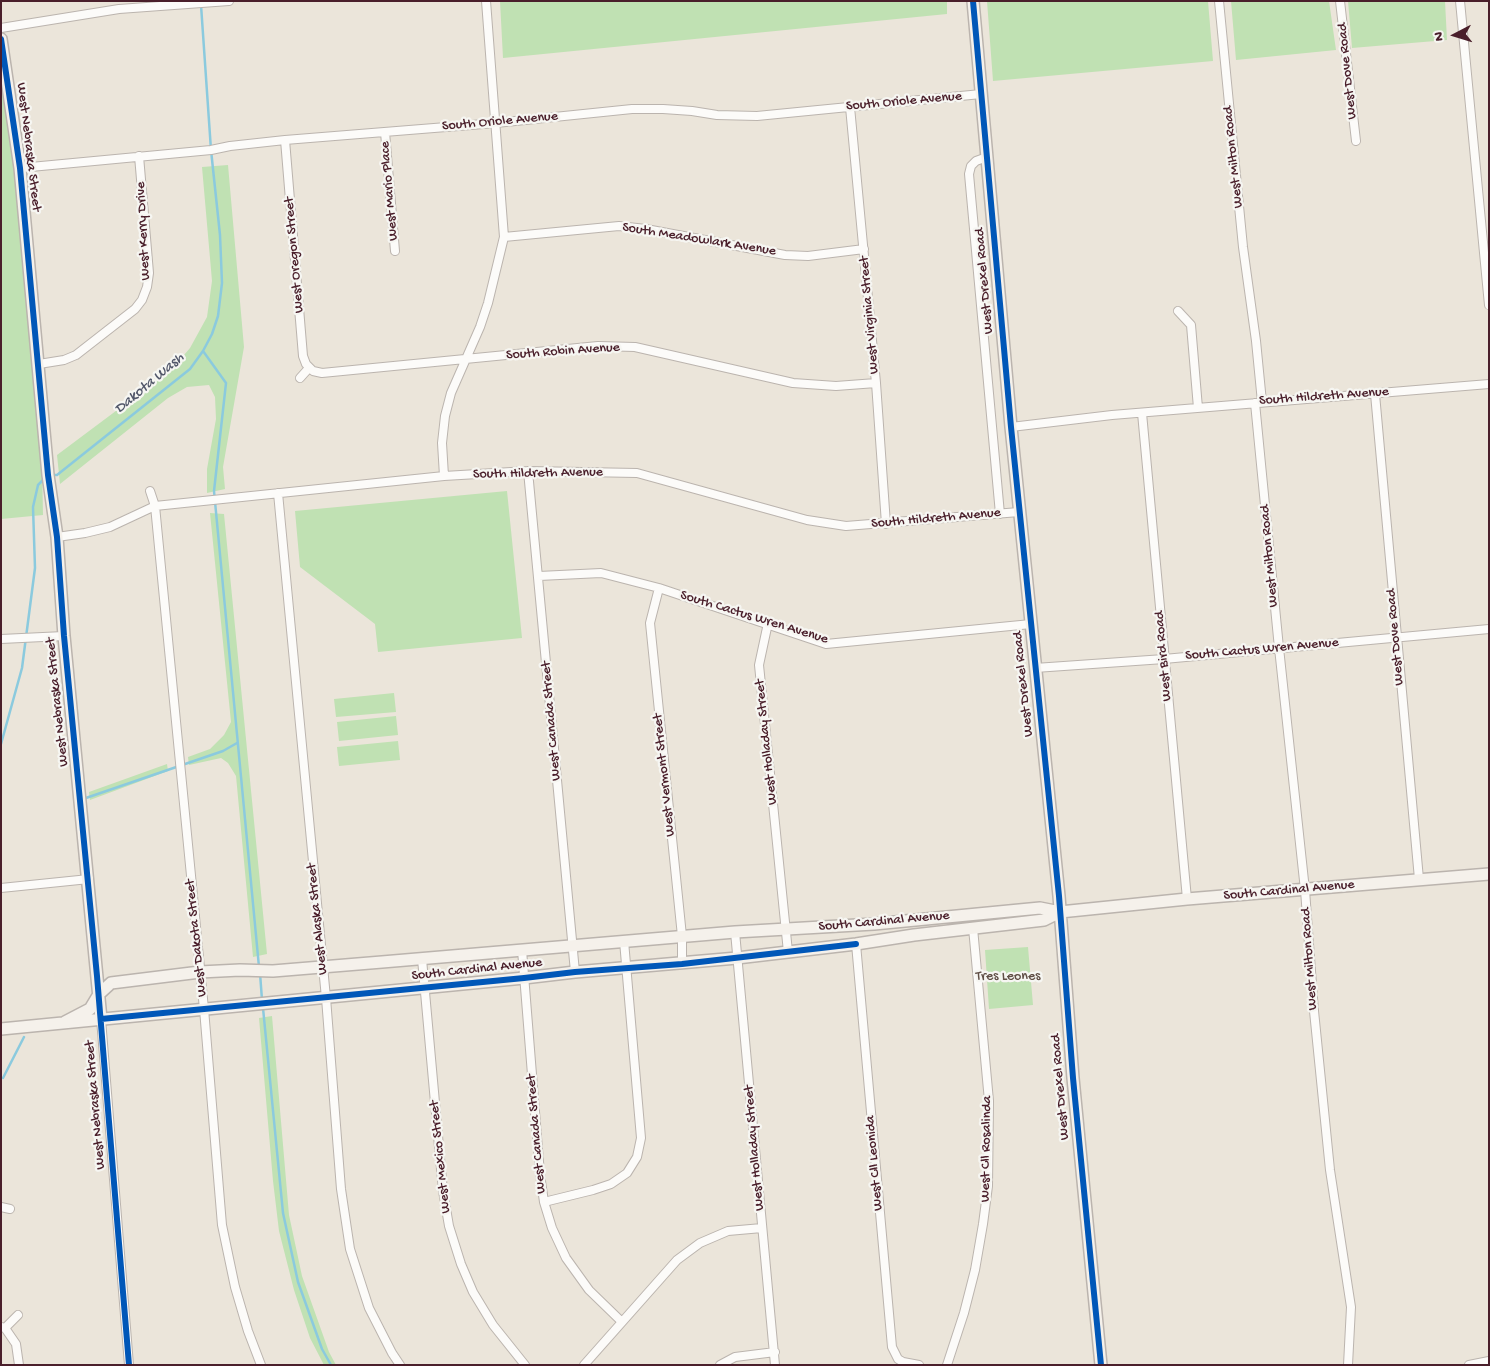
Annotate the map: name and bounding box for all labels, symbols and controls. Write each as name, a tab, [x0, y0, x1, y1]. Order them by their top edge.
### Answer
north arrow	[1430, 10, 1480, 60]
street label: West Dove Road	[1335, 22, 1361, 120]
text: N	[1431, 31, 1448, 42]
street label: West Nebraska Street	[12, 82, 44, 212]
street label: South Oriole Avenue	[845, 89, 963, 115]
street label: West Milton Road	[1220, 105, 1248, 209]
street label: South Oriole Avenue	[441, 109, 559, 135]
street label: West Mario Place	[377, 140, 403, 242]
street label: West Kerry Drive	[133, 181, 155, 281]
street label: West Oregon Street	[282, 196, 308, 314]
street label: South Meadowlark Avenue	[621, 220, 777, 260]
street label: West Drexel Road	[972, 227, 998, 335]
street label: West Virginia Street	[856, 255, 884, 375]
street label: South Robin Avenue	[506, 340, 620, 364]
water label: Dakota Wash	[112, 350, 188, 418]
street label: South Hildreth Avenue	[1259, 384, 1389, 410]
street label: South Hildreth Avenue	[473, 464, 603, 484]
street label: West Milton Road	[1257, 504, 1283, 608]
street label: South Hildreth Avenue	[871, 505, 1001, 533]
street label: South Cactus Wren Avenue	[678, 587, 830, 649]
street label: West Dove Road	[1383, 588, 1409, 686]
street label: West Bird Road	[1152, 610, 1176, 702]
street label: West Drexel Road	[1010, 630, 1038, 738]
street label: South Cactus Wren Avenue	[1185, 635, 1339, 665]
street label: West Nebraska Street	[43, 637, 73, 767]
street label: West Canada Street	[538, 661, 566, 781]
street label: West Holladay Street	[752, 678, 782, 806]
street label: West Vermont Street	[650, 713, 680, 837]
street label: West Alaska Street	[304, 862, 332, 976]
street label: South Cardinal Avenue	[1223, 877, 1355, 905]
street label: West Dakota Street	[182, 879, 212, 997]
street label: West Milton Road	[1298, 907, 1322, 1011]
street label: South Cardinal Avenue	[818, 908, 950, 936]
street label: South Cardinal Avenue	[411, 955, 543, 985]
park label: Tres Leones	[976, 969, 1040, 985]
street label: West Drexel Road	[1048, 1033, 1074, 1141]
street label: West Nebraska Street	[82, 1040, 110, 1170]
street label: West Canada Street	[523, 1074, 551, 1194]
street label: West Holladay Street	[741, 1084, 769, 1212]
street label: West Cll Rosalinda	[978, 1096, 996, 1202]
street label: West Mexico Street	[427, 1100, 455, 1214]
street label: West Cll Leonida	[862, 1115, 888, 1211]

